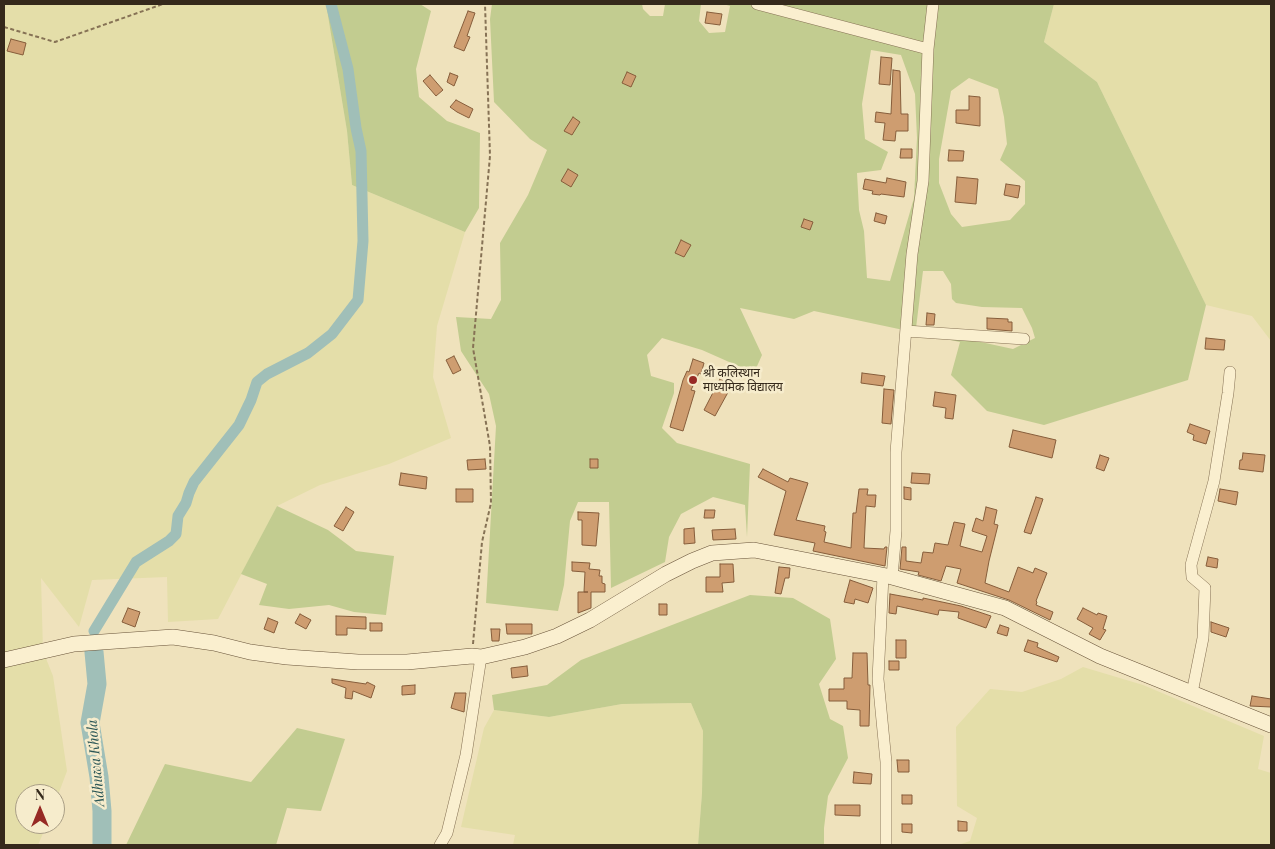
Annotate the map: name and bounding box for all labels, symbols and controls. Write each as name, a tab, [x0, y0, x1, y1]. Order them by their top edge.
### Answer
place label: श्री कलिस्थान माध्यमिक विद्यालय	[703, 366, 783, 394]
marker: श्री कलिस्थान माध्यमिक विद्यालय	[687, 374, 699, 386]
water label: Adhuwa Khola	[84, 719, 108, 807]
north arrow	[15, 784, 65, 834]
text: N	[35, 785, 45, 804]

